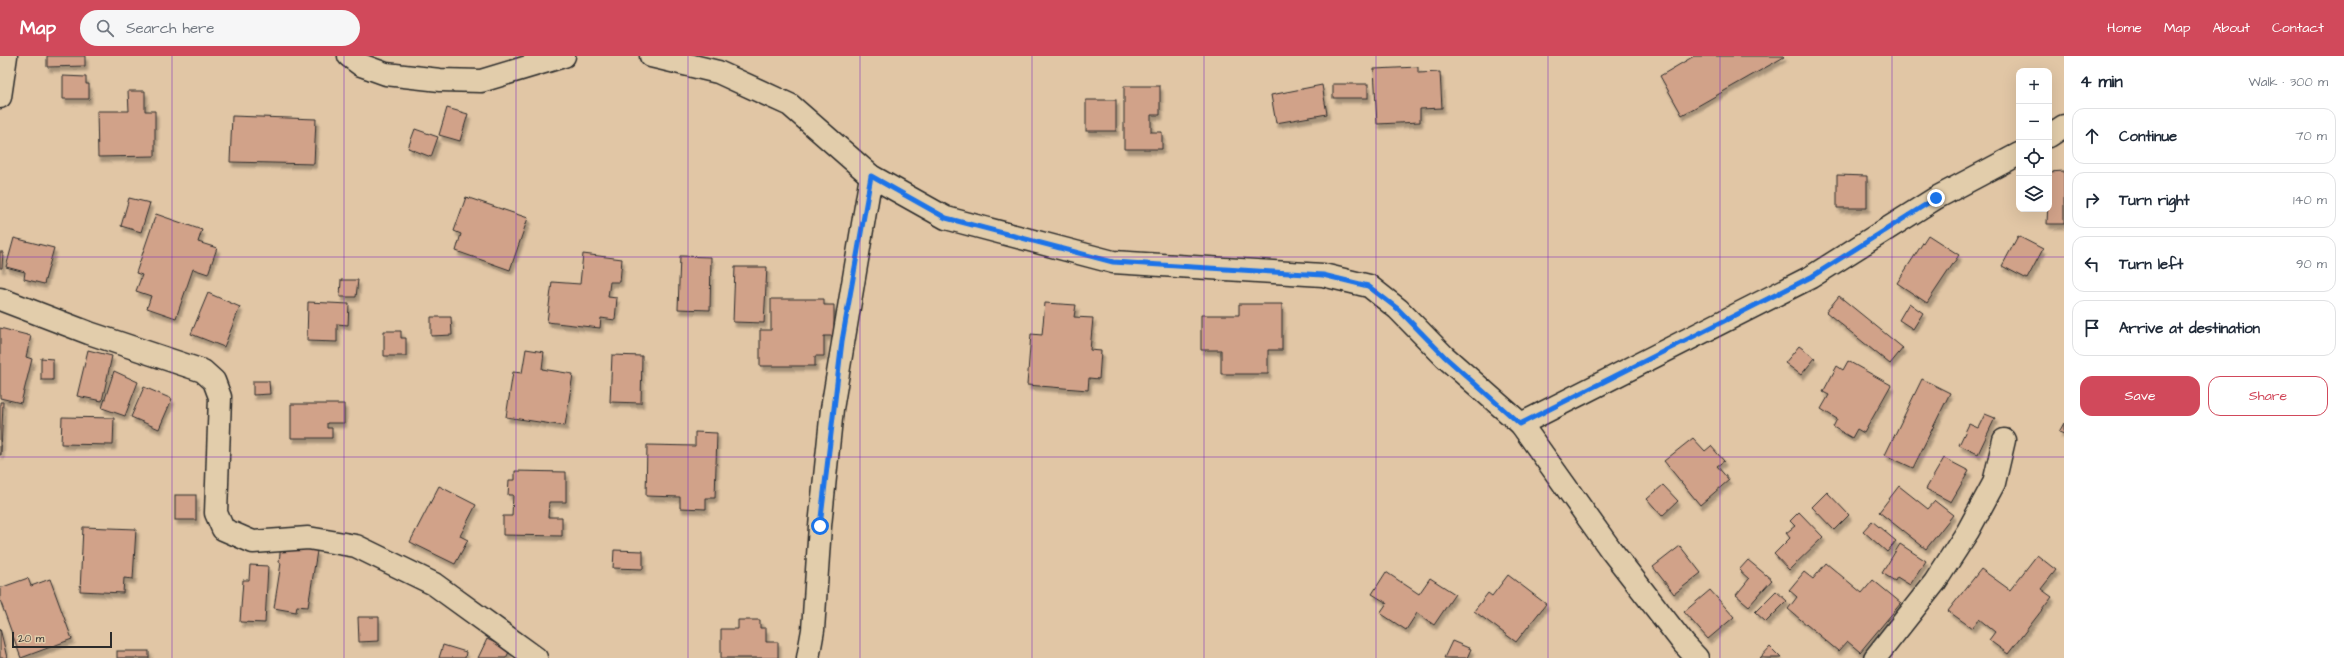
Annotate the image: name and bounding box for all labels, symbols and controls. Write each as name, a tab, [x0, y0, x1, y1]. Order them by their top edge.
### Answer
search box	[80, 10, 360, 46]
text: Map	[20, 15, 56, 42]
icon: search	[94, 17, 116, 39]
text: Search here	[126, 18, 215, 39]
text: Home	[2107, 18, 2142, 38]
text: Map	[2164, 18, 2190, 38]
text: About	[2212, 18, 2250, 38]
text: Contact	[2272, 18, 2324, 38]
map controls	[2016, 68, 2052, 212]
button: +	[2016, 68, 2052, 104]
text: 4 min	[2080, 70, 2123, 94]
text: Walk · 300 m	[2249, 73, 2328, 91]
button: −	[2016, 104, 2052, 140]
icon: ahead	[2081, 125, 2103, 147]
text: Continue	[2119, 126, 2177, 147]
text: 70 m	[2295, 127, 2327, 145]
button: locate	[2016, 140, 2052, 176]
button: layers	[2016, 176, 2052, 212]
route end	[1927, 189, 1945, 207]
icon: right	[2081, 189, 2103, 211]
text: Turn right	[2119, 190, 2190, 211]
text: 140 m	[2293, 191, 2327, 209]
icon: left	[2081, 253, 2103, 275]
text: Turn left	[2119, 254, 2183, 275]
text: 90 m	[2296, 255, 2327, 273]
icon: arrive	[2081, 317, 2103, 339]
text: Arrive at destination	[2119, 318, 2260, 339]
button: Save	[2080, 376, 2200, 416]
button: Share	[2208, 376, 2328, 416]
route start	[811, 517, 829, 535]
scale bar	[12, 630, 112, 649]
text: 20 m	[18, 631, 44, 646]

